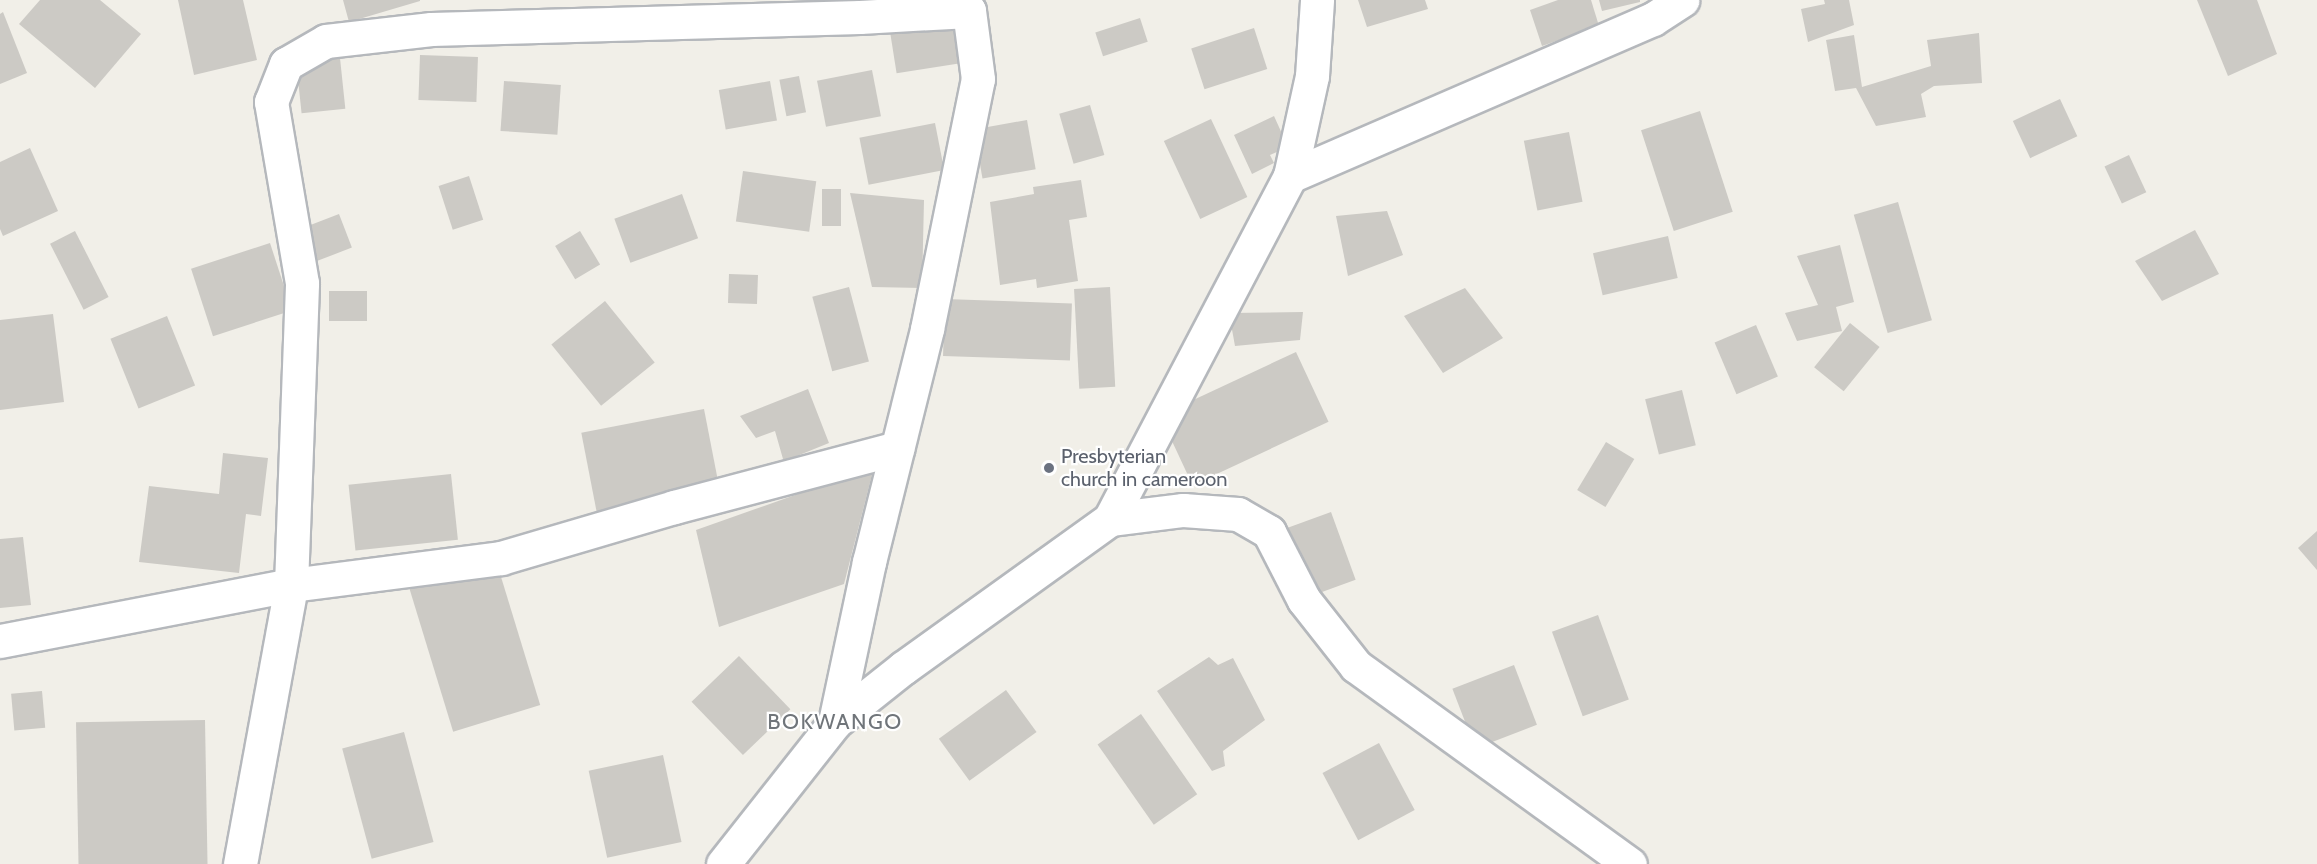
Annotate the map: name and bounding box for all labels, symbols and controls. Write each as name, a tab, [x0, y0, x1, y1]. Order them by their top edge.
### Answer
place label: Presbyterian church in cameroon	[1061, 444, 1227, 491]
marker: Presbyterian church in cameroon	[1042, 461, 1056, 475]
district label: BOKWANGO	[767, 709, 903, 735]

